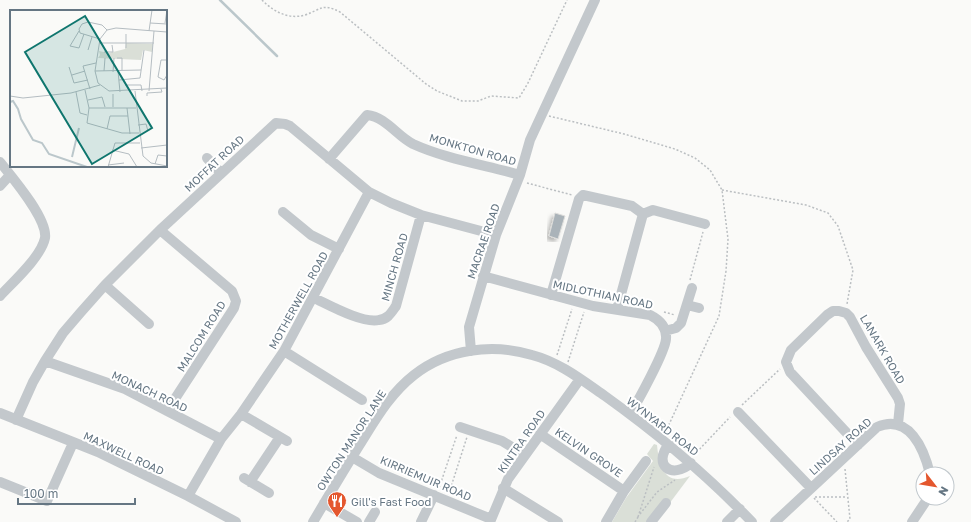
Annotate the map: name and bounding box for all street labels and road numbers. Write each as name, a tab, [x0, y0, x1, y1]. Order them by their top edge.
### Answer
street label: MONKTON ROAD	[428, 130, 518, 168]
street label: MOFFAT ROAD	[182, 132, 247, 194]
street label: MACRAE ROAD	[464, 201, 502, 280]
street label: MINCH ROAD	[378, 231, 410, 303]
street label: MOTHERWELL ROAD	[266, 249, 330, 351]
street label: MIDLOTHIAN ROAD	[552, 277, 655, 311]
street label: MALCOM ROAD	[174, 298, 228, 374]
street label: LANARK ROAD	[858, 312, 908, 386]
street label: MONACH ROAD	[110, 368, 190, 414]
street label: OWTON MANOR LANE	[314, 387, 389, 493]
street label: WYNYARD ROAD	[624, 394, 702, 458]
street label: KINTRA ROAD	[494, 407, 548, 475]
street label: LINDSAY ROAD	[806, 414, 874, 477]
street label: KELVIN GROVE	[553, 425, 625, 480]
street label: MAXWELL ROAD	[82, 429, 167, 477]
street label: KIRRIEMUIR ROAD	[378, 453, 474, 503]

